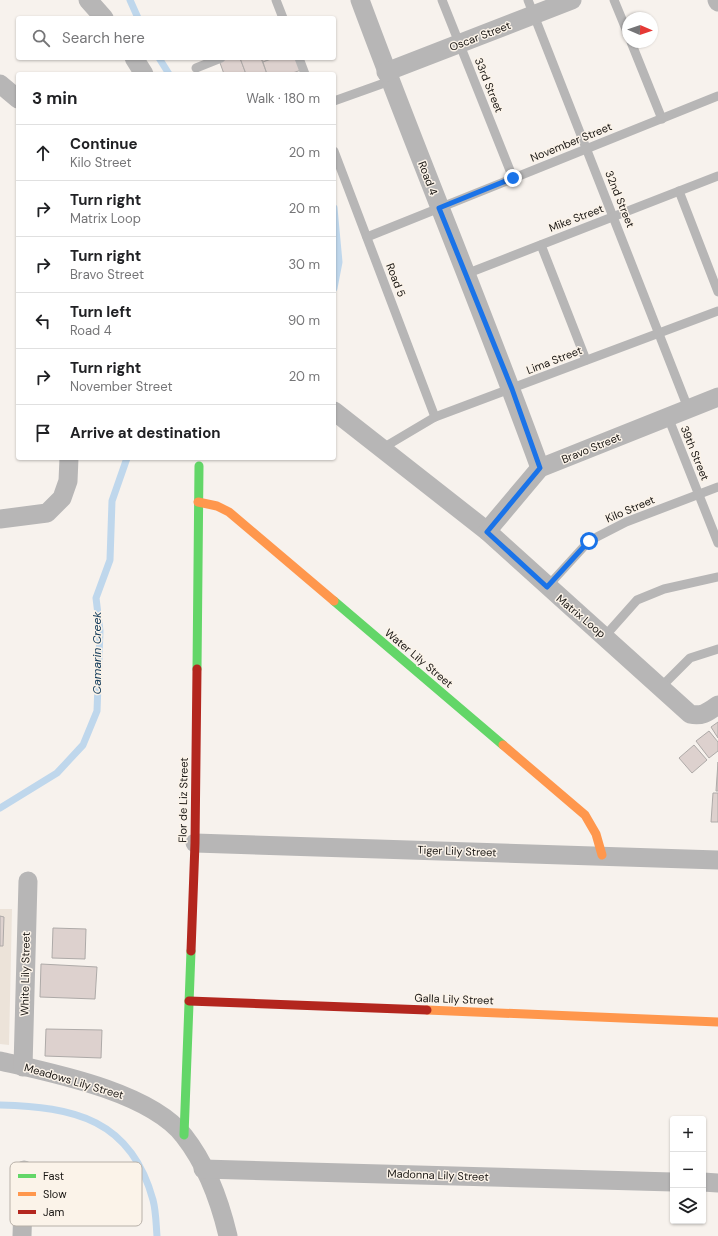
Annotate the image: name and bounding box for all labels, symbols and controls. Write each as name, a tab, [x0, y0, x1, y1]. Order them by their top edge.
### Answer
north arrow	[622, 12, 658, 48]
search box	[16, 16, 336, 60]
street label: Oscar Street	[447, 18, 513, 54]
icon: search	[30, 27, 52, 49]
text: Search here	[62, 28, 145, 48]
street label: 33rd Street	[472, 56, 506, 114]
text: 3 min	[32, 87, 77, 109]
text: Walk · 180 m	[246, 90, 320, 107]
street label: November Street	[528, 119, 614, 165]
text: Continue	[70, 134, 138, 154]
icon: ahead	[32, 142, 54, 164]
text: 20 m	[289, 144, 320, 161]
text: Kilo Street	[70, 154, 132, 171]
street label: Road 4	[415, 159, 441, 197]
street label: 32nd Street	[602, 168, 638, 230]
route end	[504, 169, 522, 187]
text: Turn right	[70, 190, 141, 210]
icon: right	[32, 198, 54, 220]
text: 20 m	[289, 200, 320, 217]
street label: Mike Street	[547, 201, 605, 235]
text: Matrix Loop	[70, 210, 141, 227]
text: Turn right	[70, 246, 141, 266]
icon: right	[32, 254, 54, 276]
text: 30 m	[288, 256, 320, 273]
street label: Road 5	[383, 261, 409, 299]
text: Bravo Street	[70, 266, 144, 283]
text: Turn left	[70, 302, 131, 322]
icon: left	[32, 310, 54, 332]
text: 90 m	[288, 312, 320, 329]
text: Road 4	[70, 322, 112, 339]
street label: Lima Street	[524, 343, 584, 377]
text: Turn right	[70, 358, 141, 378]
icon: right	[32, 366, 54, 388]
text: 20 m	[289, 368, 320, 385]
text: November Street	[70, 378, 173, 395]
icon: arrive	[32, 422, 54, 444]
text: Arrive at destination	[70, 423, 221, 443]
street label: 39th Street	[678, 424, 712, 482]
street label: Bravo Street	[559, 430, 623, 466]
street label: Kilo Street	[603, 492, 657, 526]
route start	[580, 532, 598, 550]
street label: Matrix Loop	[554, 591, 609, 641]
water label: Camarin Creek	[89, 611, 105, 694]
street label: Water Lily Street	[382, 625, 456, 691]
street label: Flor de Liz Street	[175, 757, 191, 843]
street label: Tiger Lily Street	[417, 843, 497, 859]
street label: White Lily Street	[17, 932, 33, 1016]
street label: Galla Lily Street	[414, 991, 494, 1007]
street label: Meadows Lily Street	[23, 1060, 125, 1102]
map controls	[670, 1116, 706, 1224]
button: +	[670, 1116, 706, 1152]
button: −	[670, 1152, 706, 1188]
legend	[10, 1162, 142, 1226]
street label: Madonna Lily Street	[387, 1166, 489, 1184]
text: Fast	[43, 1169, 64, 1183]
text: Slow	[43, 1187, 67, 1201]
button: layers	[670, 1188, 706, 1224]
text: Jam	[43, 1205, 64, 1219]

